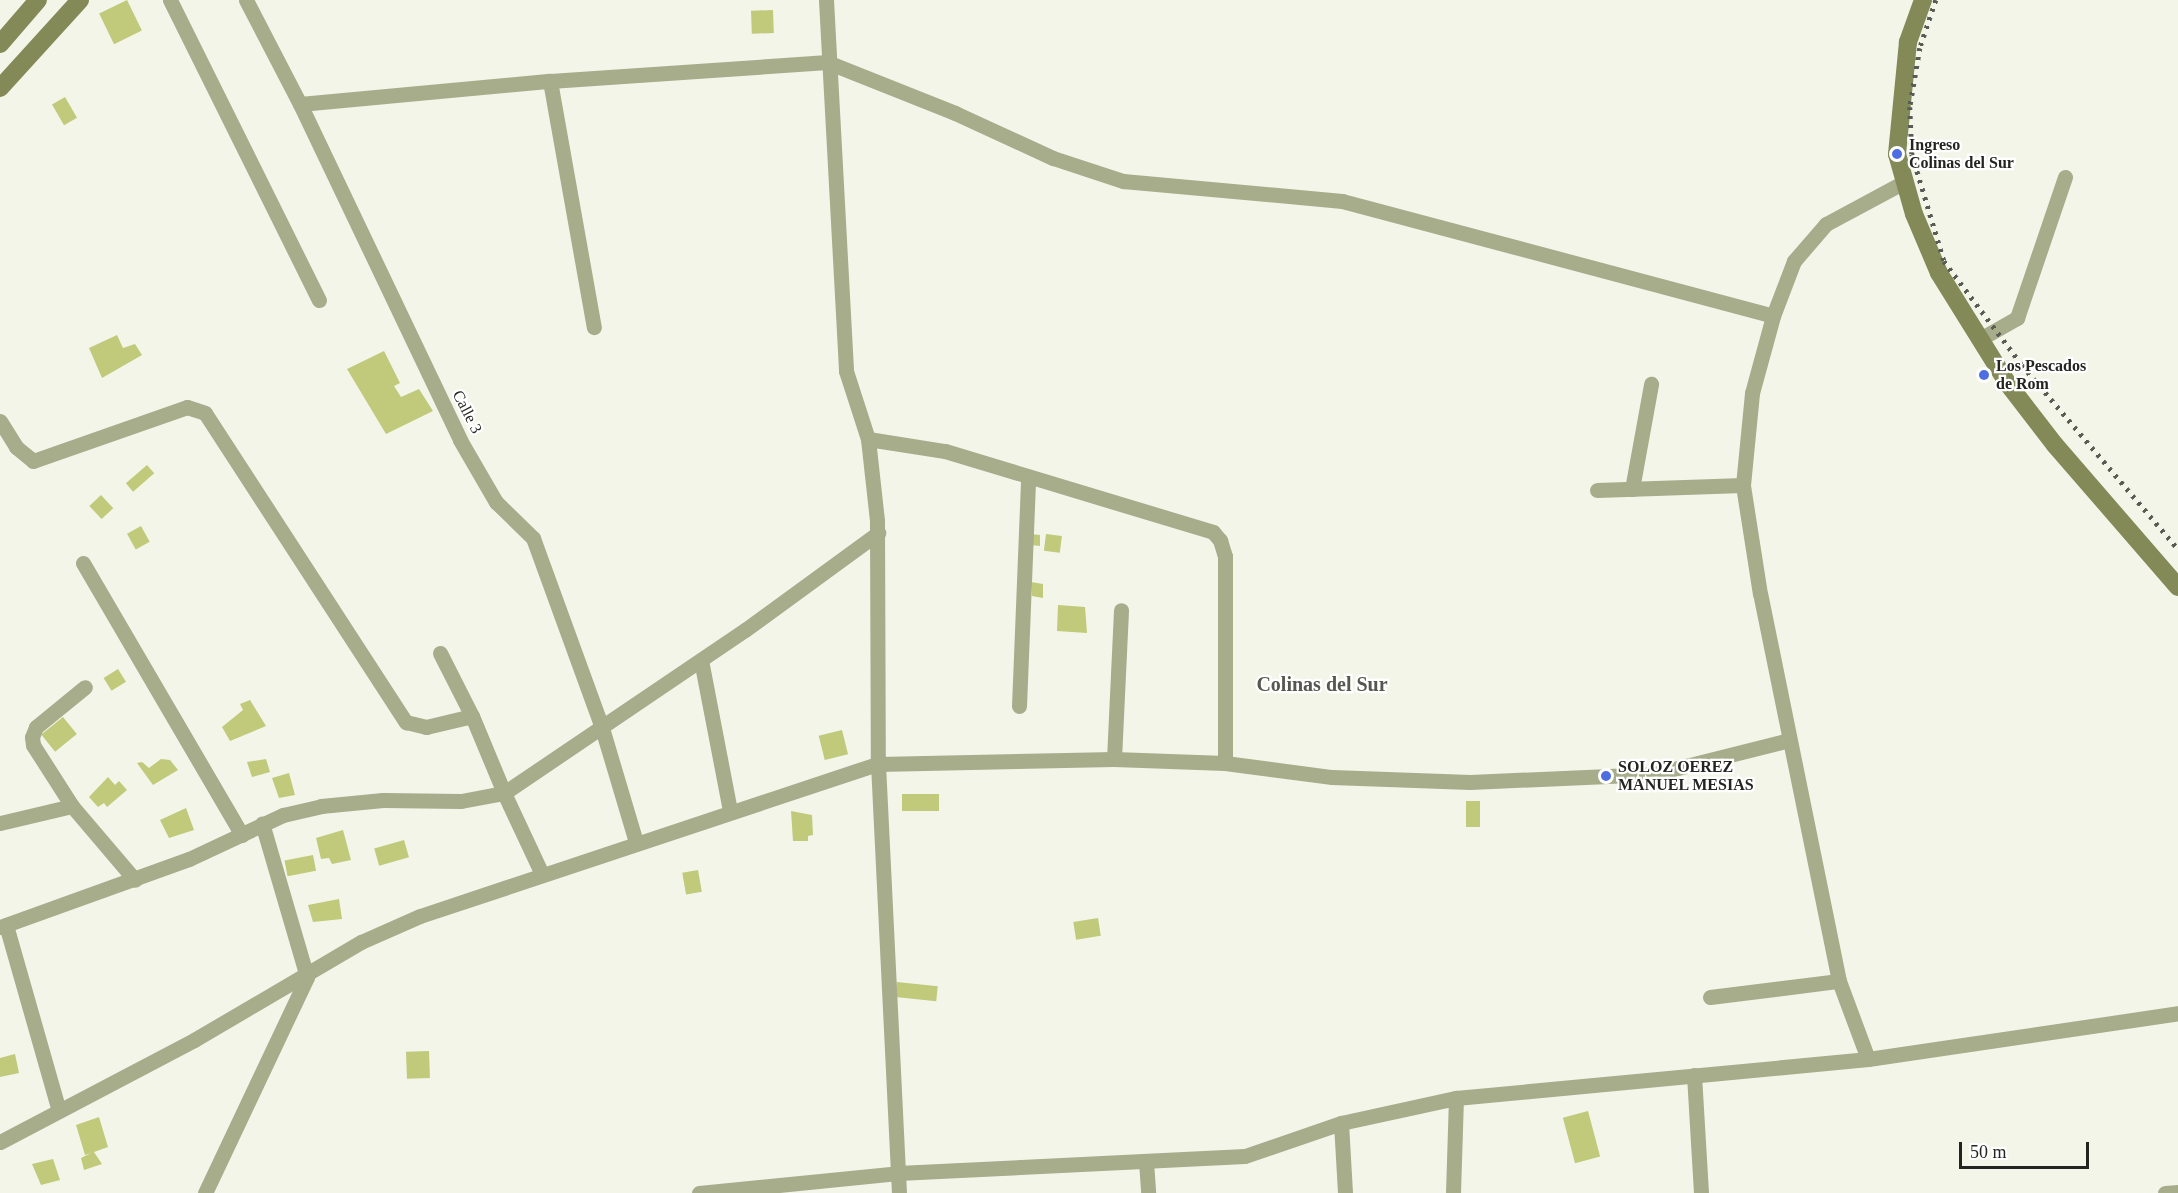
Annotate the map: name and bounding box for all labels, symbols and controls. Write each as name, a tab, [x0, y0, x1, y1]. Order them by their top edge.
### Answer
place label: Ingreso Colinas del Sur	[1909, 135, 2014, 173]
marker: Ingreso Colinas del Sur	[1890, 147, 1904, 161]
place label: Los Pescados de Rom	[1996, 356, 2086, 394]
marker: Los Pescados de Rom	[1977, 368, 1991, 382]
street label: Calle 3	[448, 387, 486, 437]
district label: Colinas del Sur	[1256, 672, 1388, 696]
place label: SOLOZ OEREZ MANUEL MESIAS	[1618, 757, 1754, 795]
marker: SOLOZ OEREZ MANUEL MESIAS	[1599, 769, 1613, 783]
scale bar	[1962, 1130, 2092, 1168]
text: 50 m	[1970, 1142, 2007, 1162]

